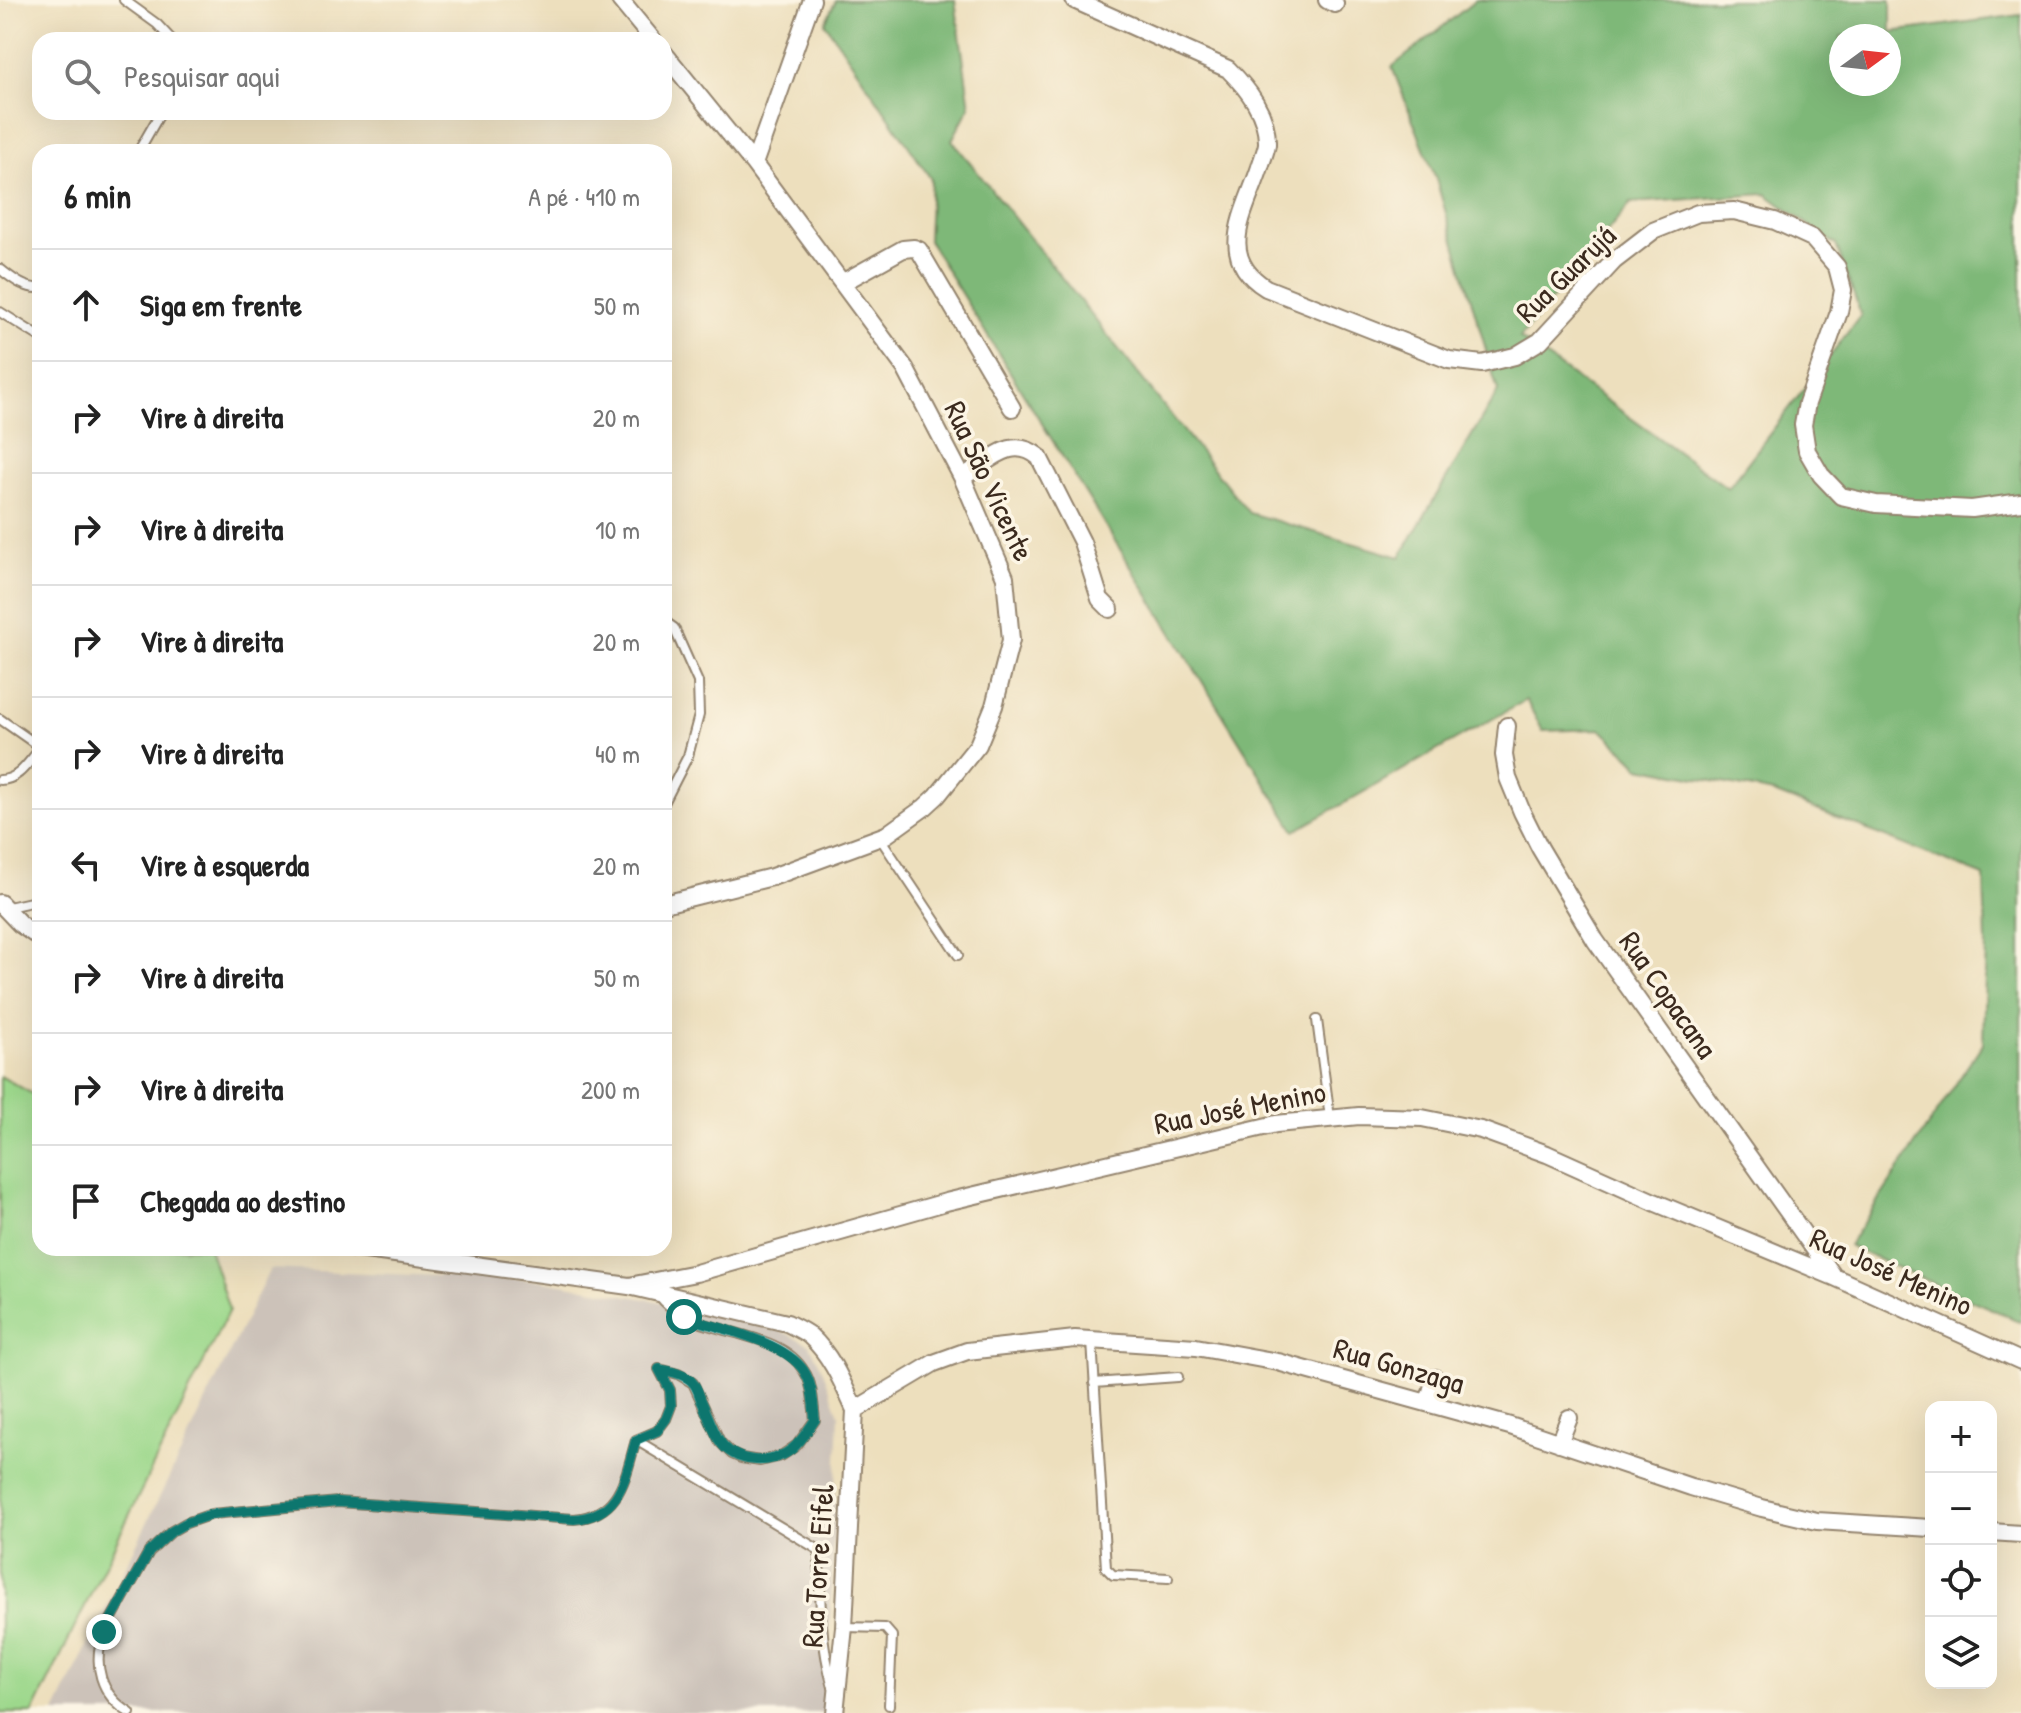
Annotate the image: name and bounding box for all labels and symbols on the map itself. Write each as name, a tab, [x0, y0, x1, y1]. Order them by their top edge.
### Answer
north arrow	[1829, 24, 1901, 96]
street label: Rua Guarujá	[1507, 215, 1624, 331]
street label: Rua São Vicente	[935, 394, 1044, 567]
street label: Rua Copacana	[1611, 923, 1727, 1066]
street label: Rua José Menino	[1151, 1071, 1329, 1143]
street label: Rua José Menino	[1804, 1218, 1979, 1325]
route start	[666, 1299, 702, 1335]
street label: Rua Gonzaga	[1329, 1327, 1469, 1403]
street label: Rua Torre Eifel	[791, 1483, 843, 1649]
route end	[86, 1614, 122, 1650]

